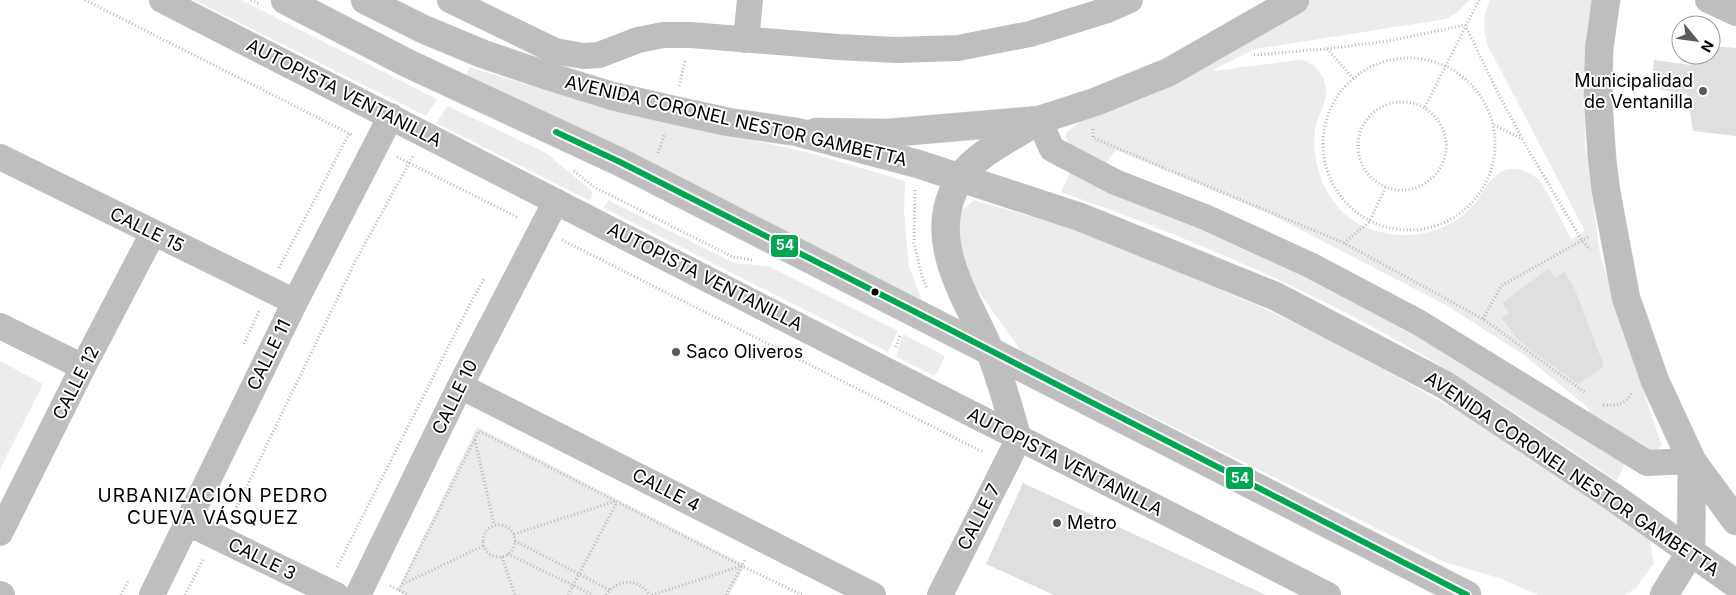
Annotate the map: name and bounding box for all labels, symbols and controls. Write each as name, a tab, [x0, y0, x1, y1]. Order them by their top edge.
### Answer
north arrow	[1671, 15, 1721, 65]
street label: AUTOPISTA VENTANILLA	[243, 34, 445, 151]
text: N	[1698, 38, 1718, 55]
place label: Municipalidad de Ventanilla	[1574, 70, 1693, 112]
street label: AVENIDA CORONEL NESTOR GAMBETTA	[563, 71, 909, 170]
marker: Municipalidad de Ventanilla	[1697, 85, 1709, 97]
street label: CALLE 15	[107, 203, 188, 256]
street label: AUTOPISTA VENTANILLA	[604, 218, 806, 335]
line badge: 54	[770, 234, 799, 258]
text: 54	[776, 236, 794, 253]
unlabelled marker	[870, 287, 880, 297]
street label: CALLE 11	[242, 316, 295, 394]
place label: Saco Oliveros	[686, 341, 803, 362]
street label: CALLE 12	[48, 342, 103, 423]
marker: Saco Oliveros	[670, 346, 682, 358]
street label: CALLE 10	[428, 356, 482, 437]
street label: AVENIDA CORONEL NESTOR GAMBETTA	[1421, 367, 1723, 580]
street label: AUTOPISTA VENTANILLA	[964, 403, 1166, 520]
street label: CALLE 4	[629, 464, 704, 516]
line badge: 54	[1225, 466, 1254, 490]
text: 54	[1231, 469, 1249, 486]
street label: CALLE 7	[953, 480, 1004, 553]
district label: URBANIZACIÓN PEDRO CUEVA VÁSQUEZ	[98, 484, 328, 529]
place label: Metro	[1067, 512, 1117, 533]
marker: Metro	[1051, 517, 1063, 529]
street label: CALLE 3	[225, 533, 299, 584]

